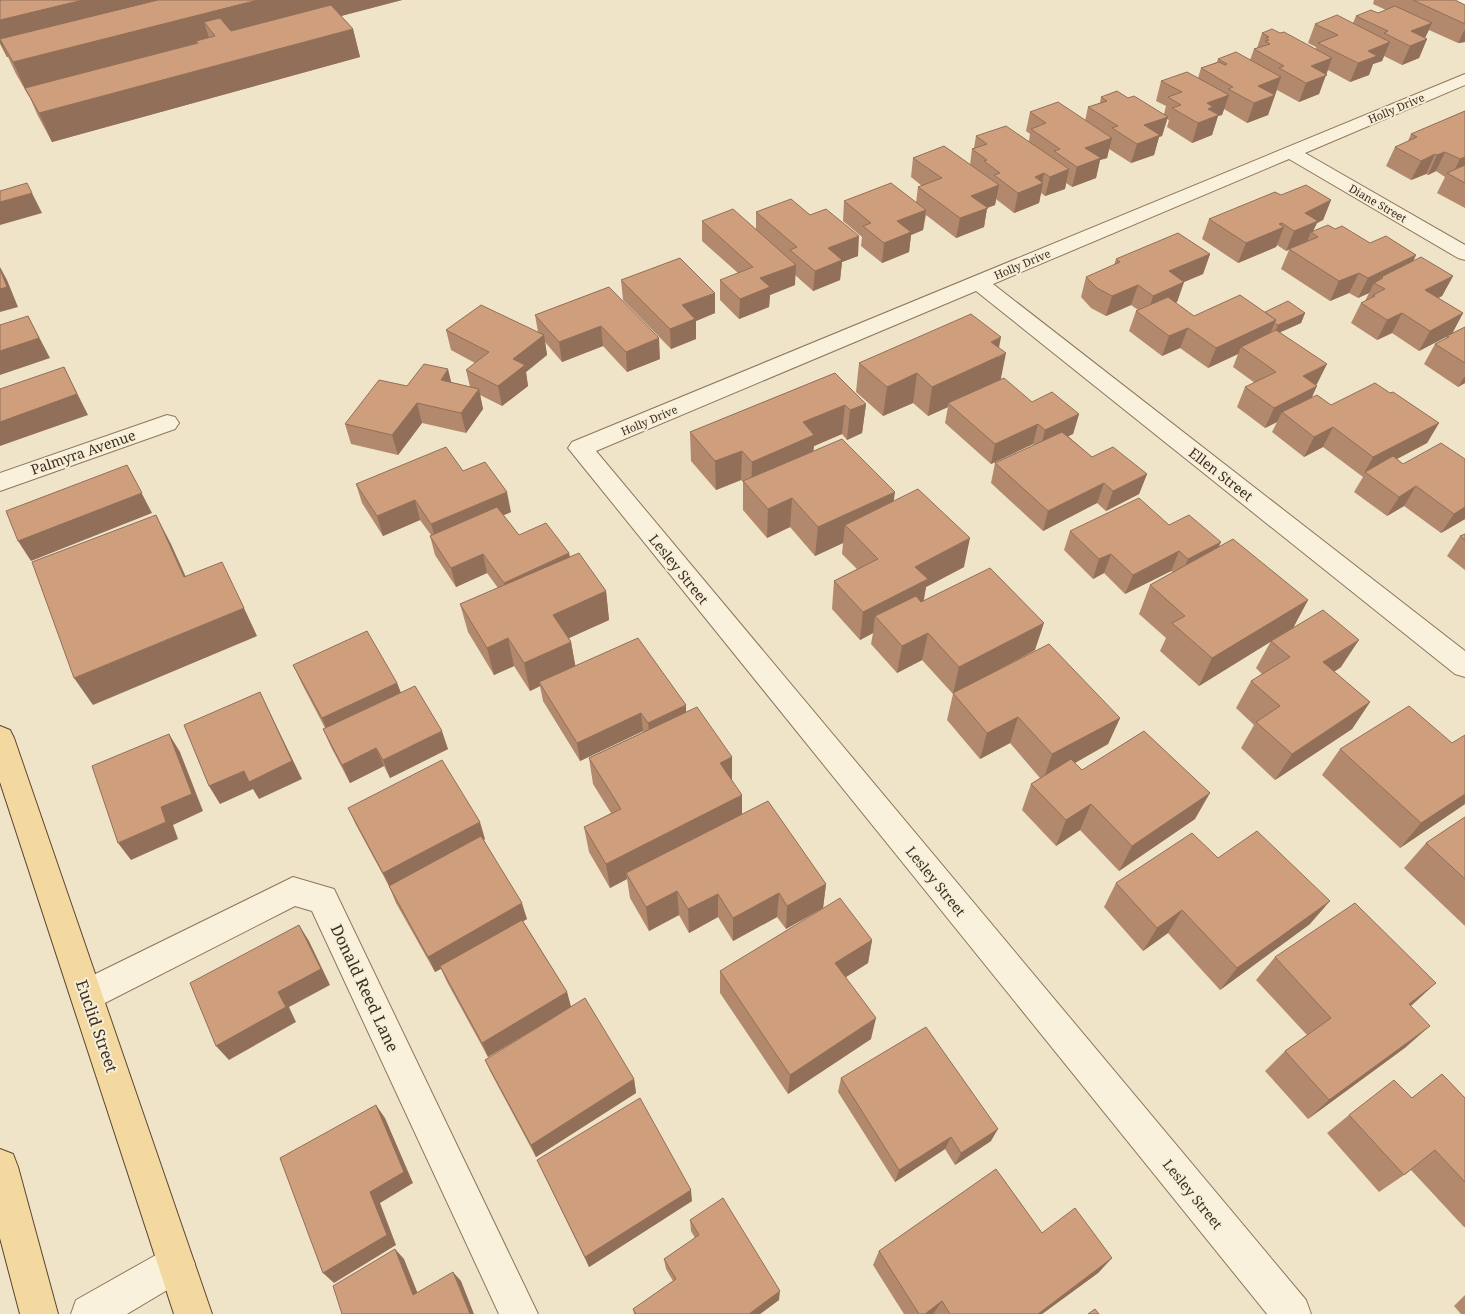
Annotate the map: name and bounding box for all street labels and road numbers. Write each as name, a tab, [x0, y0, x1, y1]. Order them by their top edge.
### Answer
street label: Holly Drive	[1365, 89, 1427, 127]
street label: Diane Street	[1346, 180, 1410, 226]
street label: Holly Drive	[991, 245, 1053, 283]
street label: Holly Drive	[618, 401, 680, 439]
street label: Palmyra Avenue	[28, 425, 138, 479]
street label: Ellen Street	[1185, 443, 1257, 505]
street label: Lesley Street	[645, 530, 713, 608]
street label: Lesley Street	[902, 842, 970, 920]
street label: Donald Reed Lane	[326, 921, 404, 1055]
street label: Euclid Street	[71, 977, 123, 1076]
street label: Lesley Street	[1159, 1155, 1227, 1233]

